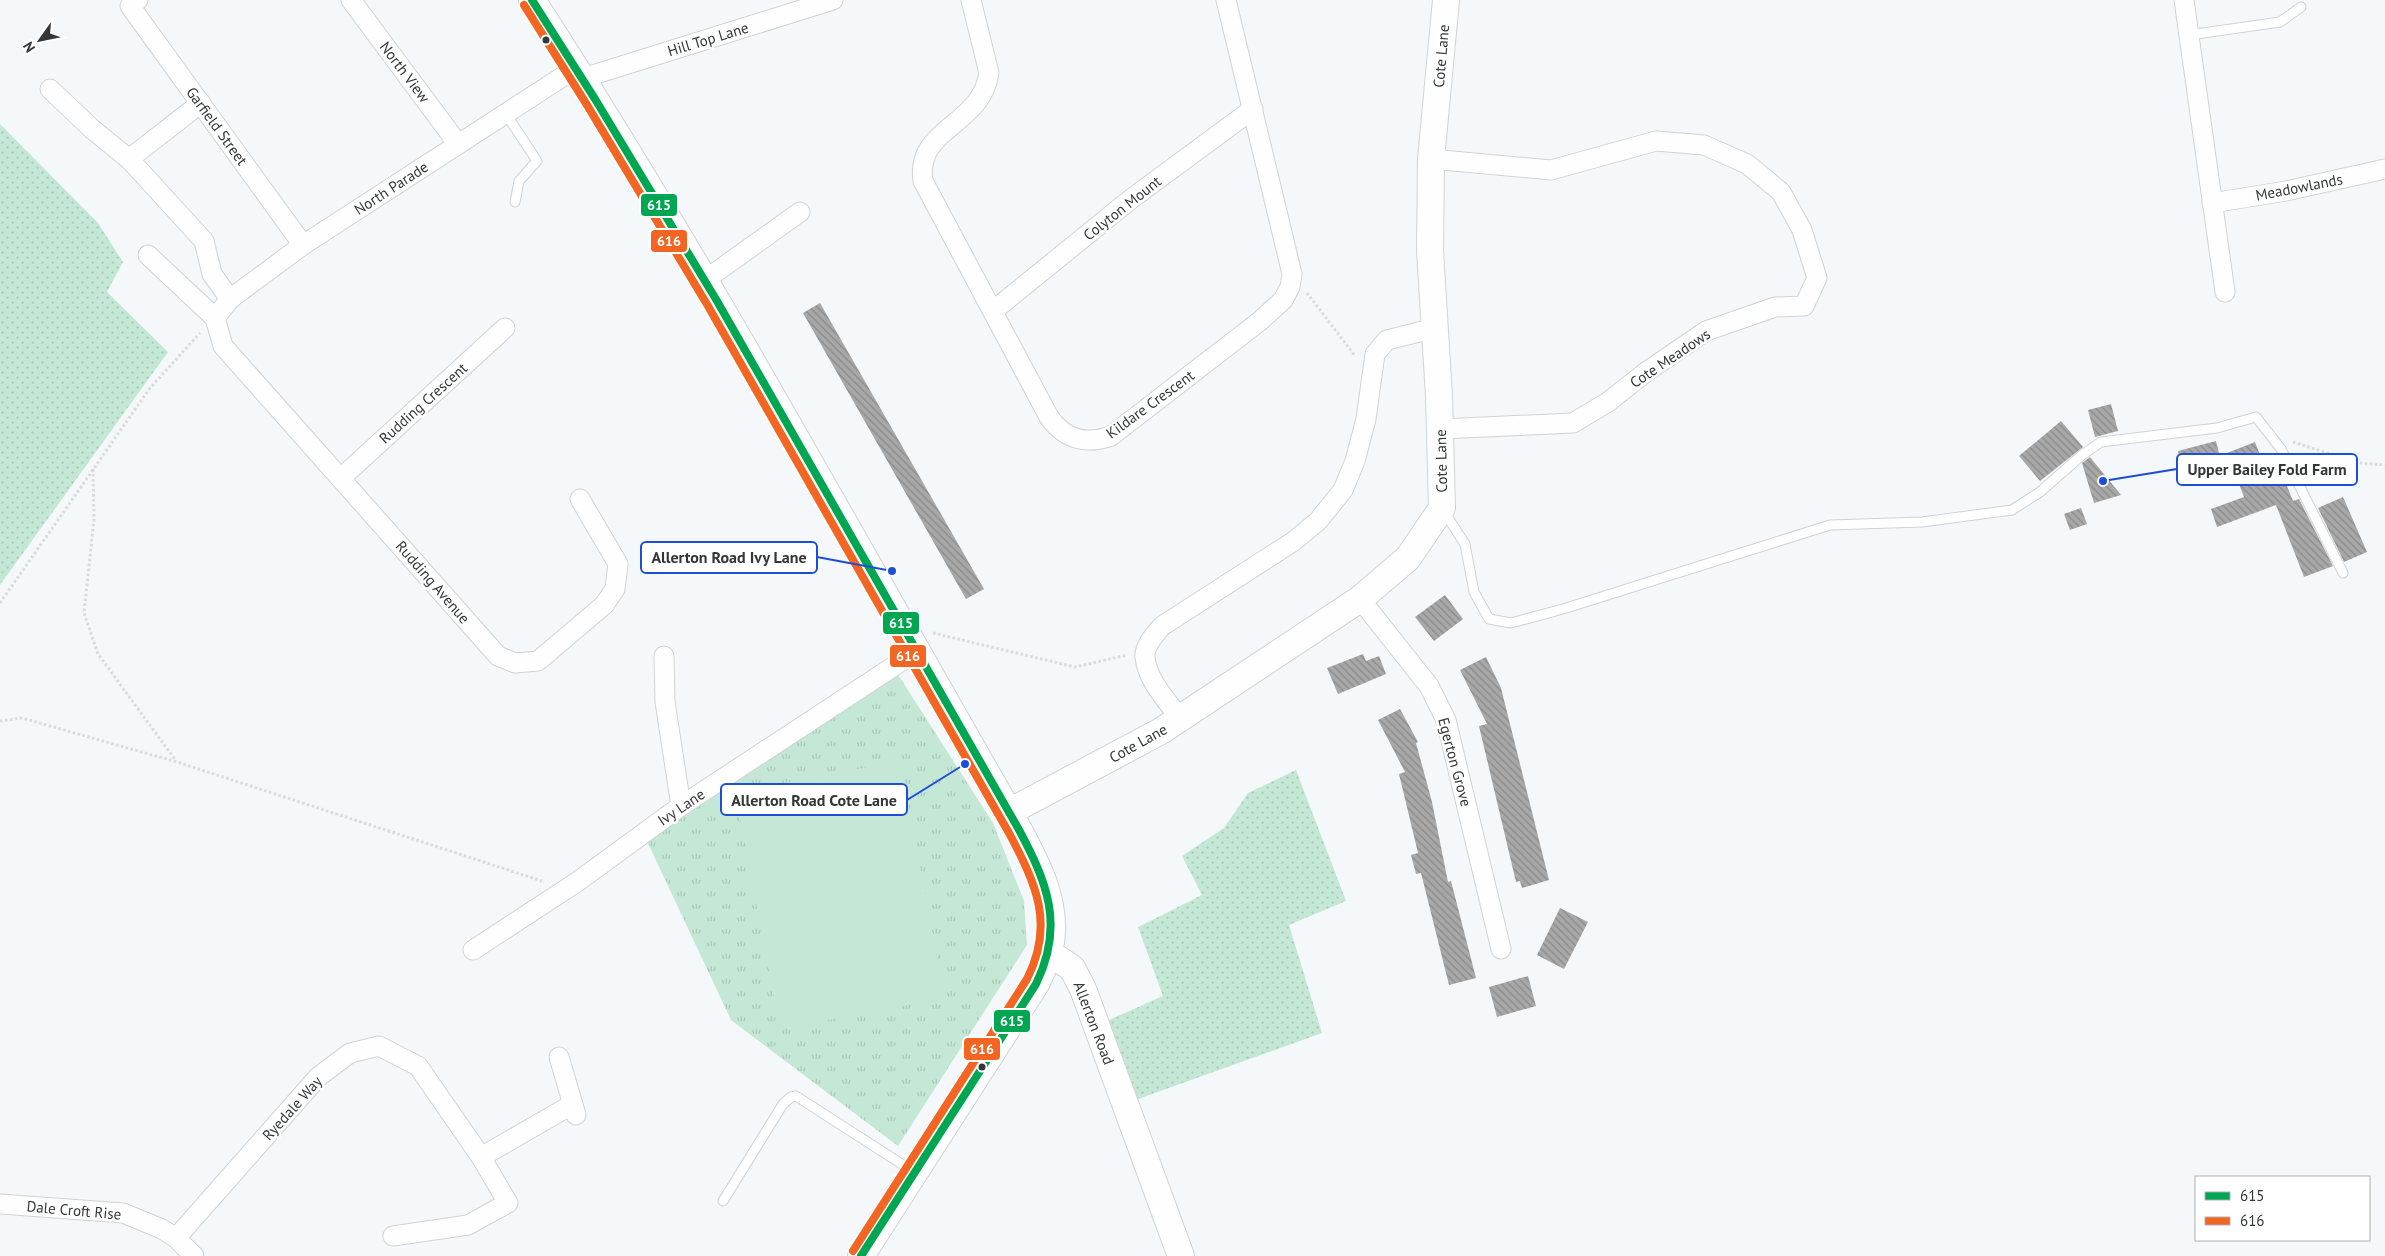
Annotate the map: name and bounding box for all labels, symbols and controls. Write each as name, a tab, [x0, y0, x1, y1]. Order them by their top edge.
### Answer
north arrow	[15, 15, 65, 65]
street label: Hill Top Lane	[665, 18, 751, 60]
street label: Cote Lane	[1429, 24, 1453, 88]
unlabelled marker	[541, 35, 551, 45]
text: N	[19, 38, 39, 56]
street label: North View	[376, 38, 434, 106]
street label: Garfield Street	[182, 83, 252, 169]
street label: North Parade	[350, 157, 432, 219]
street label: Meadowlands	[2254, 169, 2344, 205]
street label: Colyton Mount	[1079, 172, 1165, 244]
line badge: 615	[640, 193, 678, 217]
text: 615	[647, 196, 671, 214]
line badge: 616	[650, 229, 688, 253]
text: 616	[657, 232, 681, 250]
street label: Cote Meadows	[1626, 324, 1714, 392]
street label: Rudding Crescent	[375, 358, 471, 448]
street label: Kildare Crescent	[1102, 366, 1198, 442]
street label: Cote Lane	[1431, 429, 1451, 493]
callout: Upper Bailey Fold Farm	[2177, 454, 2357, 485]
text: Upper Bailey Fold Farm	[2187, 459, 2347, 479]
street label: Rudding Avenue	[392, 537, 474, 627]
callout: Allerton Road Ivy Lane	[641, 542, 817, 573]
text: Allerton Road Ivy Lane	[651, 547, 807, 567]
line badge: 615	[882, 611, 920, 635]
text: 615	[889, 614, 913, 632]
line badge: 616	[889, 644, 927, 668]
text: 616	[896, 647, 920, 665]
street label: Egerton Grove	[1434, 715, 1476, 809]
street label: Cote Lane	[1106, 719, 1170, 767]
street label: Ivy Lane	[654, 784, 708, 830]
callout: Allerton Road Cote Lane	[721, 784, 907, 815]
text: Allerton Road Cote Lane	[731, 790, 897, 810]
street label: Allerton Road	[1069, 979, 1119, 1067]
line badge: 615	[993, 1009, 1031, 1033]
text: 615	[1000, 1012, 1024, 1030]
line badge: 616	[963, 1037, 1001, 1061]
text: 616	[970, 1040, 994, 1058]
unlabelled marker	[977, 1062, 987, 1072]
street label: Ryedale Way	[258, 1072, 326, 1144]
legend	[2195, 1176, 2370, 1241]
text: 615	[2240, 1186, 2265, 1205]
street label: Dale Croft Rise	[26, 1196, 122, 1224]
text: 616	[2240, 1211, 2265, 1230]

